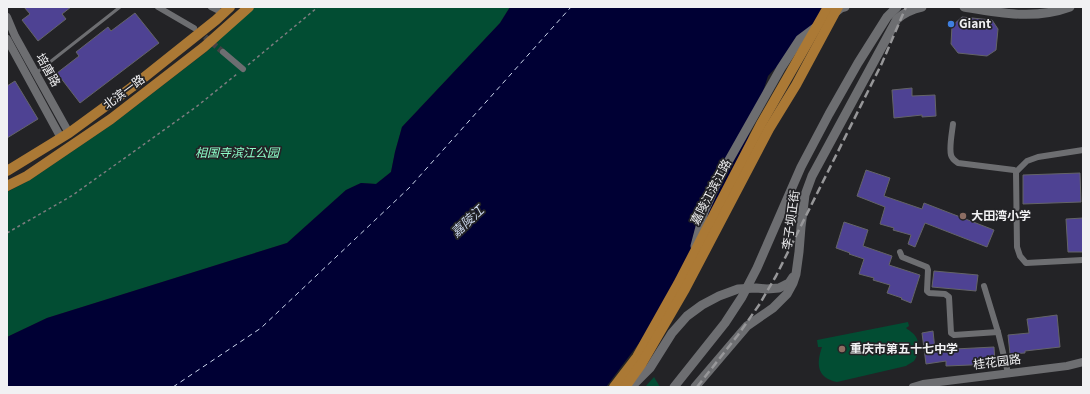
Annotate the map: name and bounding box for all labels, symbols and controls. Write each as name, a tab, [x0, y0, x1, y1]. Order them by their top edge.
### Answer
place label: Giant	[959, 14, 991, 31]
marker: Giant	[946, 19, 956, 29]
street label: 培唐路	[33, 49, 65, 89]
street label: 北滨一路	[99, 70, 147, 112]
park label: 相国寺滨江公园	[195, 143, 281, 160]
street label: 嘉陵江滨江路	[685, 156, 734, 227]
street label: 李子坝正街	[777, 189, 802, 251]
water label: 嘉陵江	[446, 199, 489, 241]
place label: 大田湾小学	[971, 206, 1031, 223]
marker: 大田湾小学	[958, 211, 968, 221]
place label: 重庆市第五十七中学	[850, 339, 958, 356]
marker: 重庆市第五十七中学	[837, 344, 847, 354]
street label: 桂花园路	[972, 349, 1022, 372]

